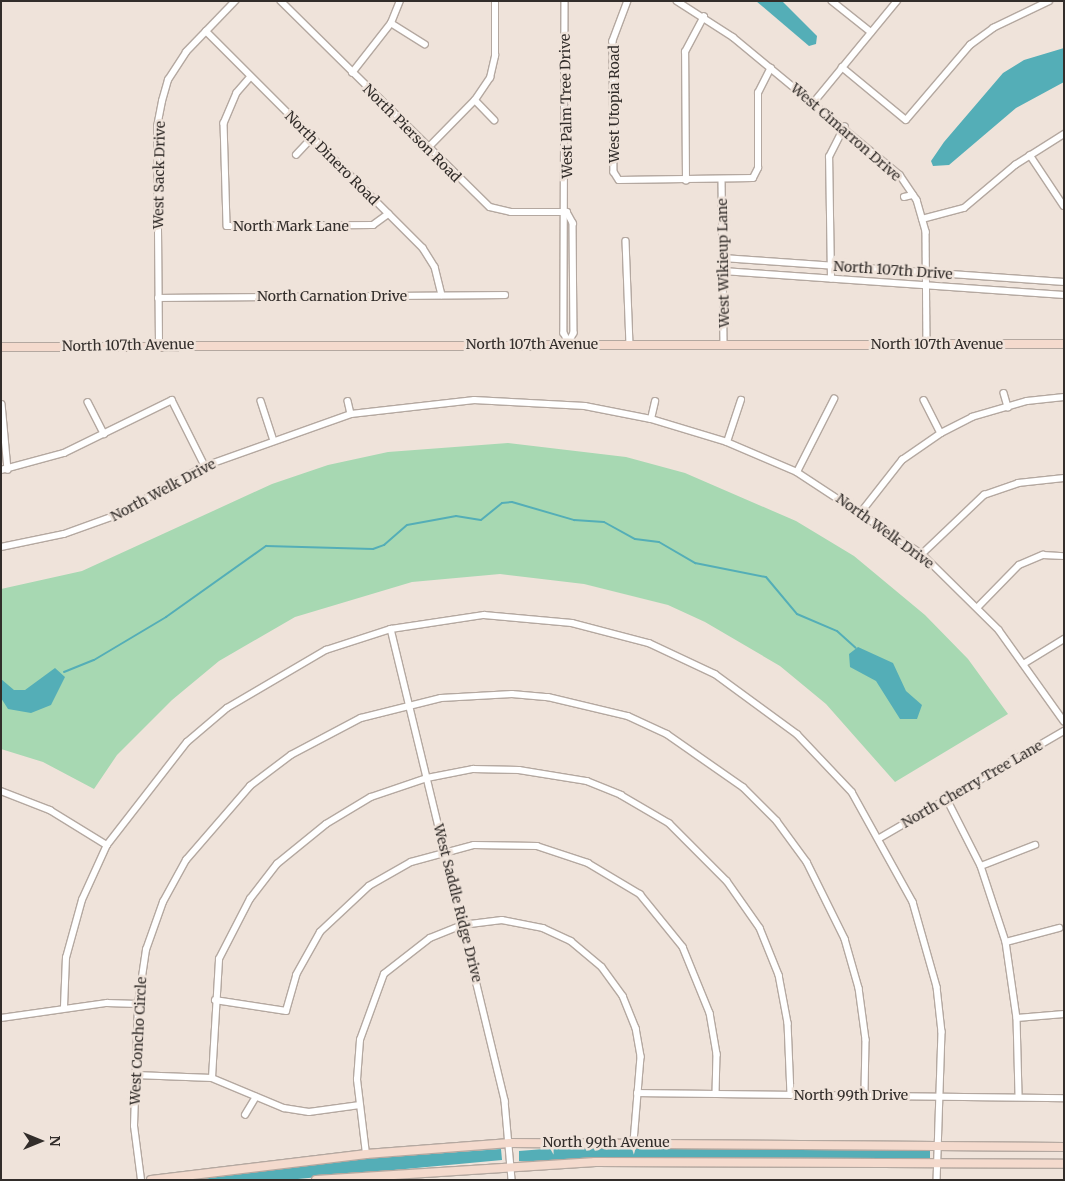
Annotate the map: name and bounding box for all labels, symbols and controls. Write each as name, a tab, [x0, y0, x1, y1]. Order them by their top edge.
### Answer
street label: West Palm Tree Drive	[556, 34, 576, 178]
street label: West Utopia Road	[606, 45, 622, 163]
street label: West Cimarron Drive	[787, 80, 905, 184]
street label: North Pierson Road	[360, 81, 464, 185]
street label: North Dinero Road	[281, 107, 383, 209]
street label: West Sack Drive	[150, 121, 168, 229]
street label: West Wikieup Lane	[713, 198, 733, 328]
street label: North Mark Lane	[233, 218, 349, 234]
street label: North 107th Drive	[833, 257, 953, 283]
street label: North Carnation Drive	[257, 288, 407, 304]
street label: North 107th Avenue	[62, 335, 194, 355]
street label: North 107th Avenue	[466, 336, 598, 352]
street label: North 107th Avenue	[871, 336, 1003, 352]
street label: North Welk Drive	[108, 455, 218, 525]
street label: North Welk Drive	[833, 490, 937, 572]
street label: North Cherry Tree Lane	[898, 737, 1046, 831]
street label: West Saddle Ridge Drive	[430, 822, 486, 984]
street label: West Concho Circle	[126, 976, 150, 1106]
street label: North 99th Drive	[794, 1087, 908, 1103]
north arrow	[15, 1116, 65, 1166]
street label: North 99th Avenue	[542, 1134, 670, 1150]
text: N	[46, 1135, 64, 1147]

